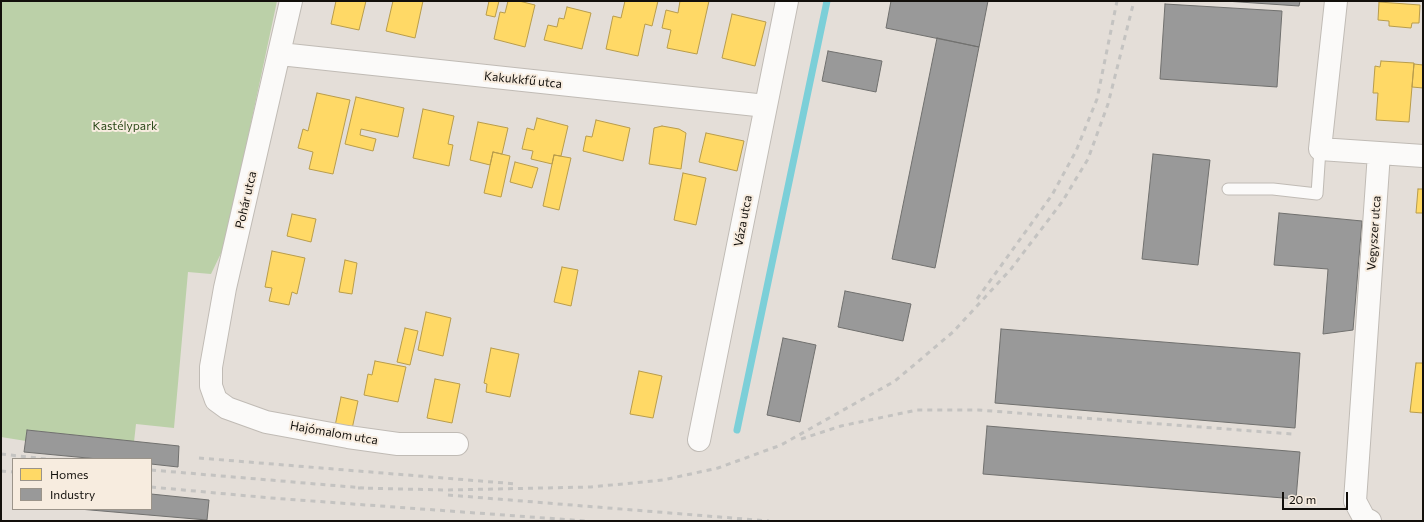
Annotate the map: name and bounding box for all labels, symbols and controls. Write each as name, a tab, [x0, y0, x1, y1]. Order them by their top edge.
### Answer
street label: Kakukkfű utca	[483, 69, 563, 91]
park label: Kastélypark	[93, 119, 157, 133]
street label: Pohár utca	[232, 170, 260, 230]
street label: Váza utca	[731, 194, 755, 248]
street label: Vegyszer utca	[1364, 195, 1384, 271]
street label: Hajómalom utca	[289, 418, 379, 448]
legend	[12, 458, 152, 510]
text: Homes	[50, 467, 88, 481]
scale bar	[1284, 484, 1350, 510]
text: Industry	[50, 487, 95, 501]
text: 20 m	[1289, 492, 1316, 506]

